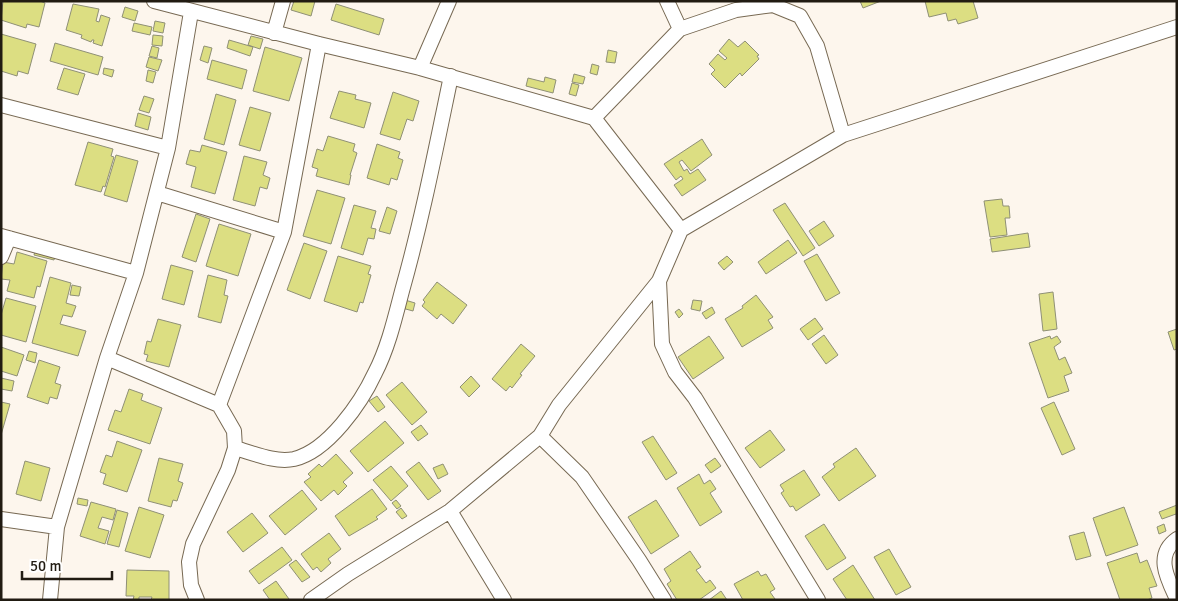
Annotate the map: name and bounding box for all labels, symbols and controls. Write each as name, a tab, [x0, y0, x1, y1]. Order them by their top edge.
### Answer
scale bar	[22, 548, 112, 580]
text: 50 m	[30, 557, 61, 575]

